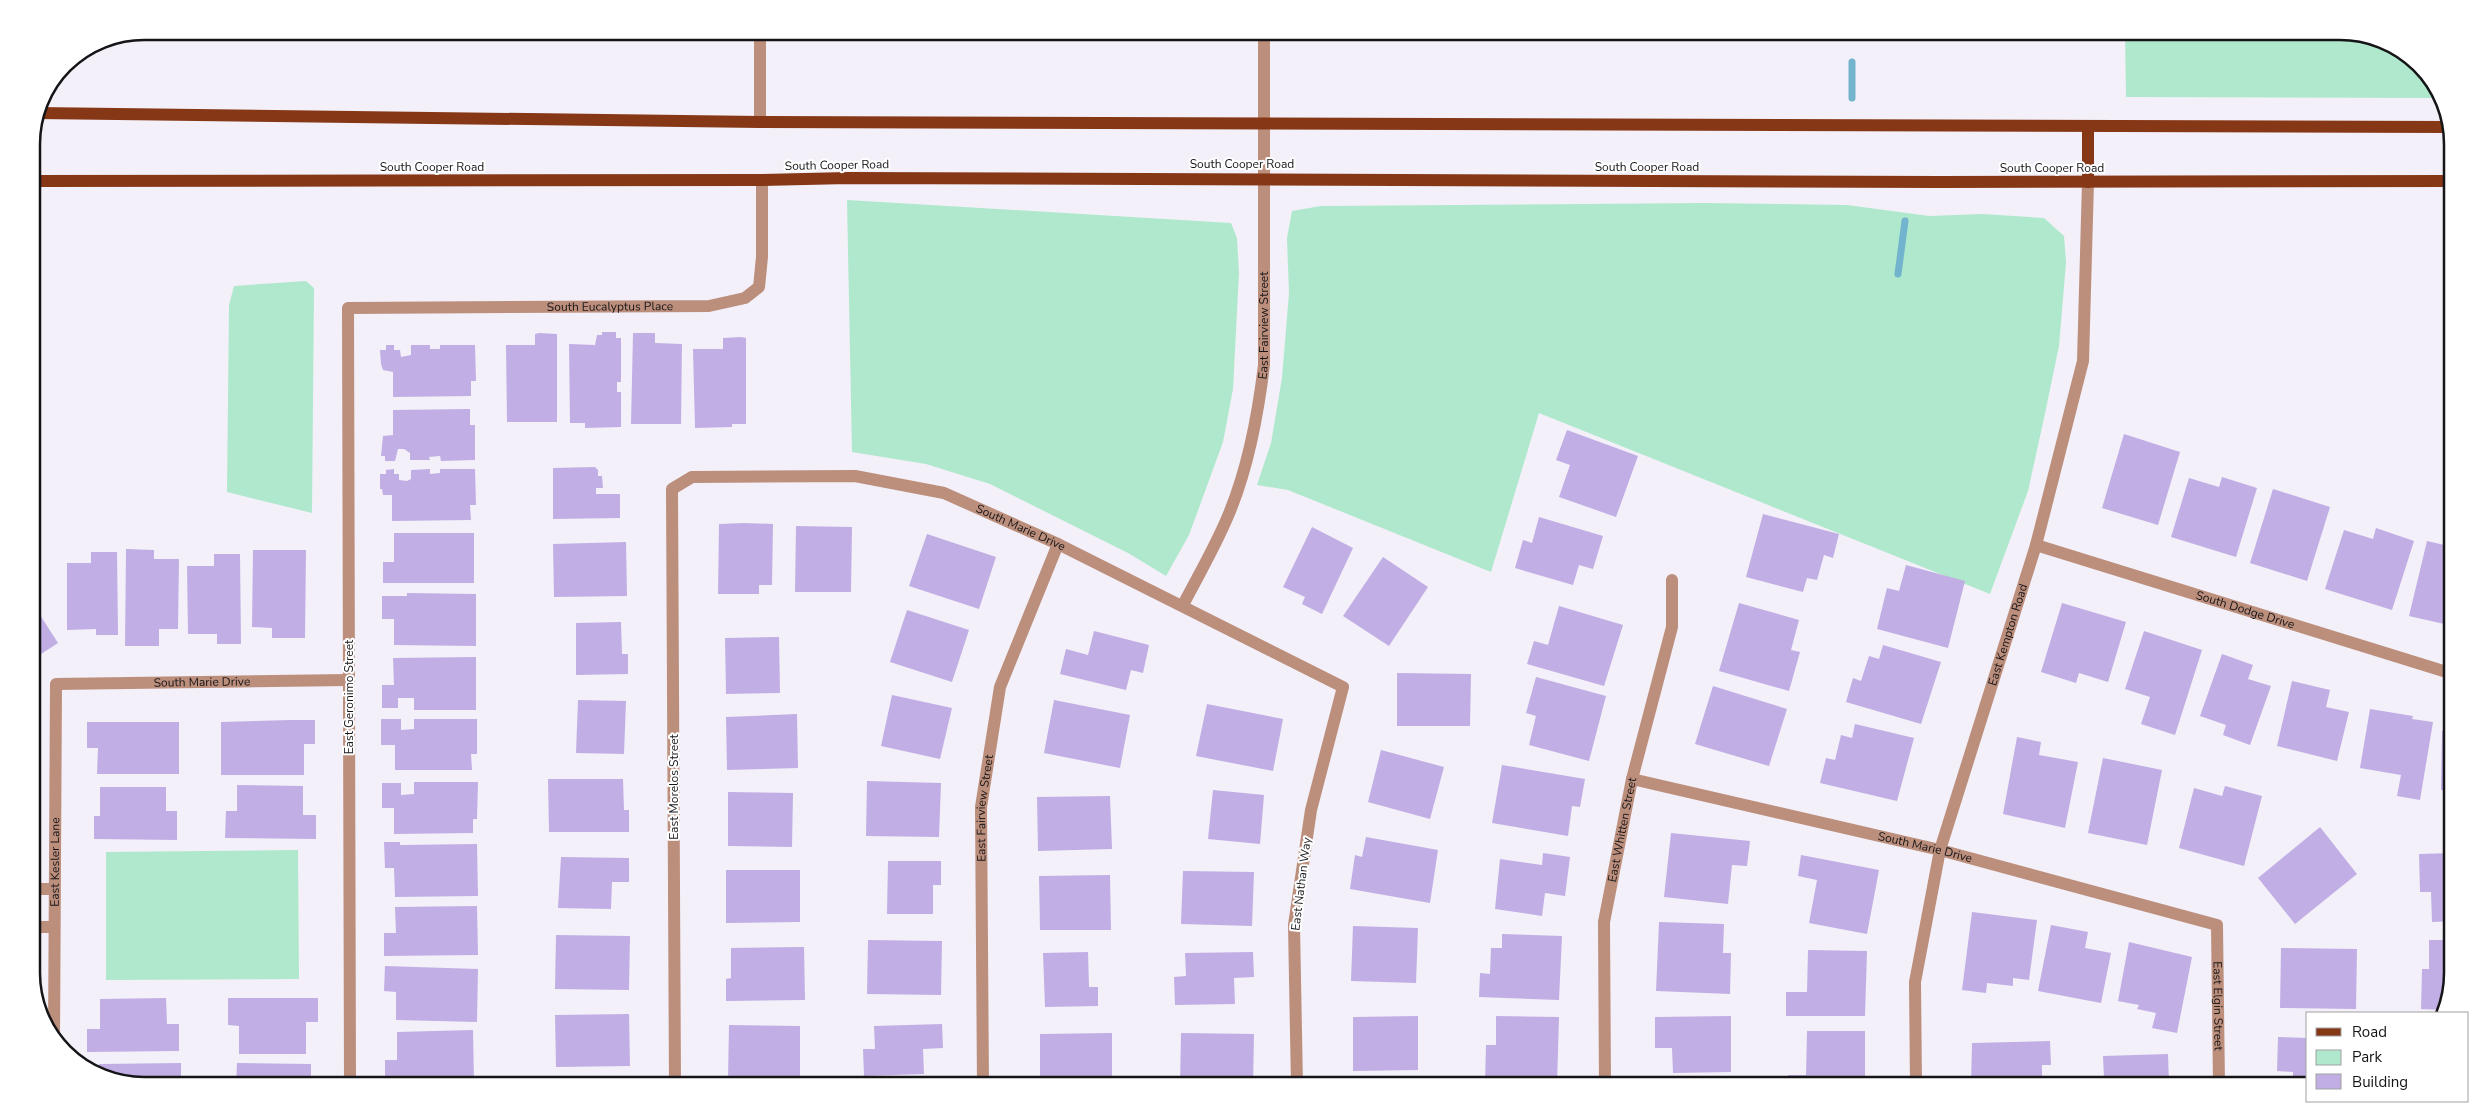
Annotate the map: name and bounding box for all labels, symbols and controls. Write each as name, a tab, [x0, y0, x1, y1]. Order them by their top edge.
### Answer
street label: South Cooper Road	[785, 156, 889, 174]
street label: South Cooper Road	[1190, 156, 1294, 172]
street label: South Cooper Road	[380, 159, 484, 175]
street label: South Cooper Road	[1595, 159, 1699, 175]
street label: South Cooper Road	[2000, 160, 2104, 176]
street label: East Fairview Street	[1254, 271, 1272, 380]
street label: South Eucalyptus Place	[547, 298, 673, 315]
street label: South Marie Drive	[973, 500, 1068, 555]
street label: East Kempton Road	[1984, 582, 2031, 688]
street label: South Dodge Drive	[2194, 587, 2297, 633]
street label: East Geronimo Street	[341, 639, 357, 754]
street label: South Marie Drive	[154, 673, 250, 691]
street label: East Morelos Street	[666, 733, 682, 840]
street label: East Fairview Street	[973, 753, 997, 862]
street label: East Whitten Street	[1604, 775, 1640, 884]
street label: East Kesler Lane	[47, 817, 63, 907]
street label: South Marie Drive	[1876, 828, 1974, 866]
street label: East Nathan Way	[1287, 836, 1315, 932]
street label: East Elgin Street	[2209, 961, 2227, 1052]
legend	[2306, 1012, 2469, 1102]
text: Road	[2352, 1022, 2387, 1042]
text: Park	[2352, 1047, 2382, 1067]
text: Building	[2352, 1072, 2408, 1092]

